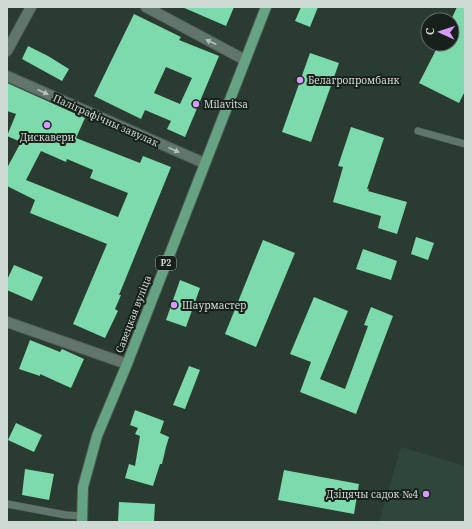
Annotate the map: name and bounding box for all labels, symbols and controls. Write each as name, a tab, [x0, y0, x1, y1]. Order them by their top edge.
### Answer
north arrow	[420, 12, 460, 52]
text: С	[422, 27, 437, 35]
one-way arrow	[204, 38, 216, 44]
place label: Белагропромбанк	[308, 73, 400, 87]
marker: Белагропромбанк	[295, 75, 305, 85]
one-way arrow	[37, 89, 48, 95]
street label: Паліграфічны завулак	[51, 90, 161, 150]
place label: Milavitsa	[204, 97, 248, 111]
marker: Milavitsa	[191, 99, 201, 109]
marker: Дискавери	[42, 120, 52, 130]
place label: Дискавери	[20, 130, 75, 144]
one-way arrow	[169, 147, 180, 153]
road number: Р2	[156, 256, 176, 270]
street label: Савецкая вуліца	[112, 273, 154, 355]
place label: Шаурмастер	[182, 298, 246, 312]
marker: Шаурмастер	[169, 300, 179, 310]
place label: Дзіцячы садок №4	[326, 487, 418, 501]
marker: Дзіцячы садок №4	[421, 489, 431, 499]

